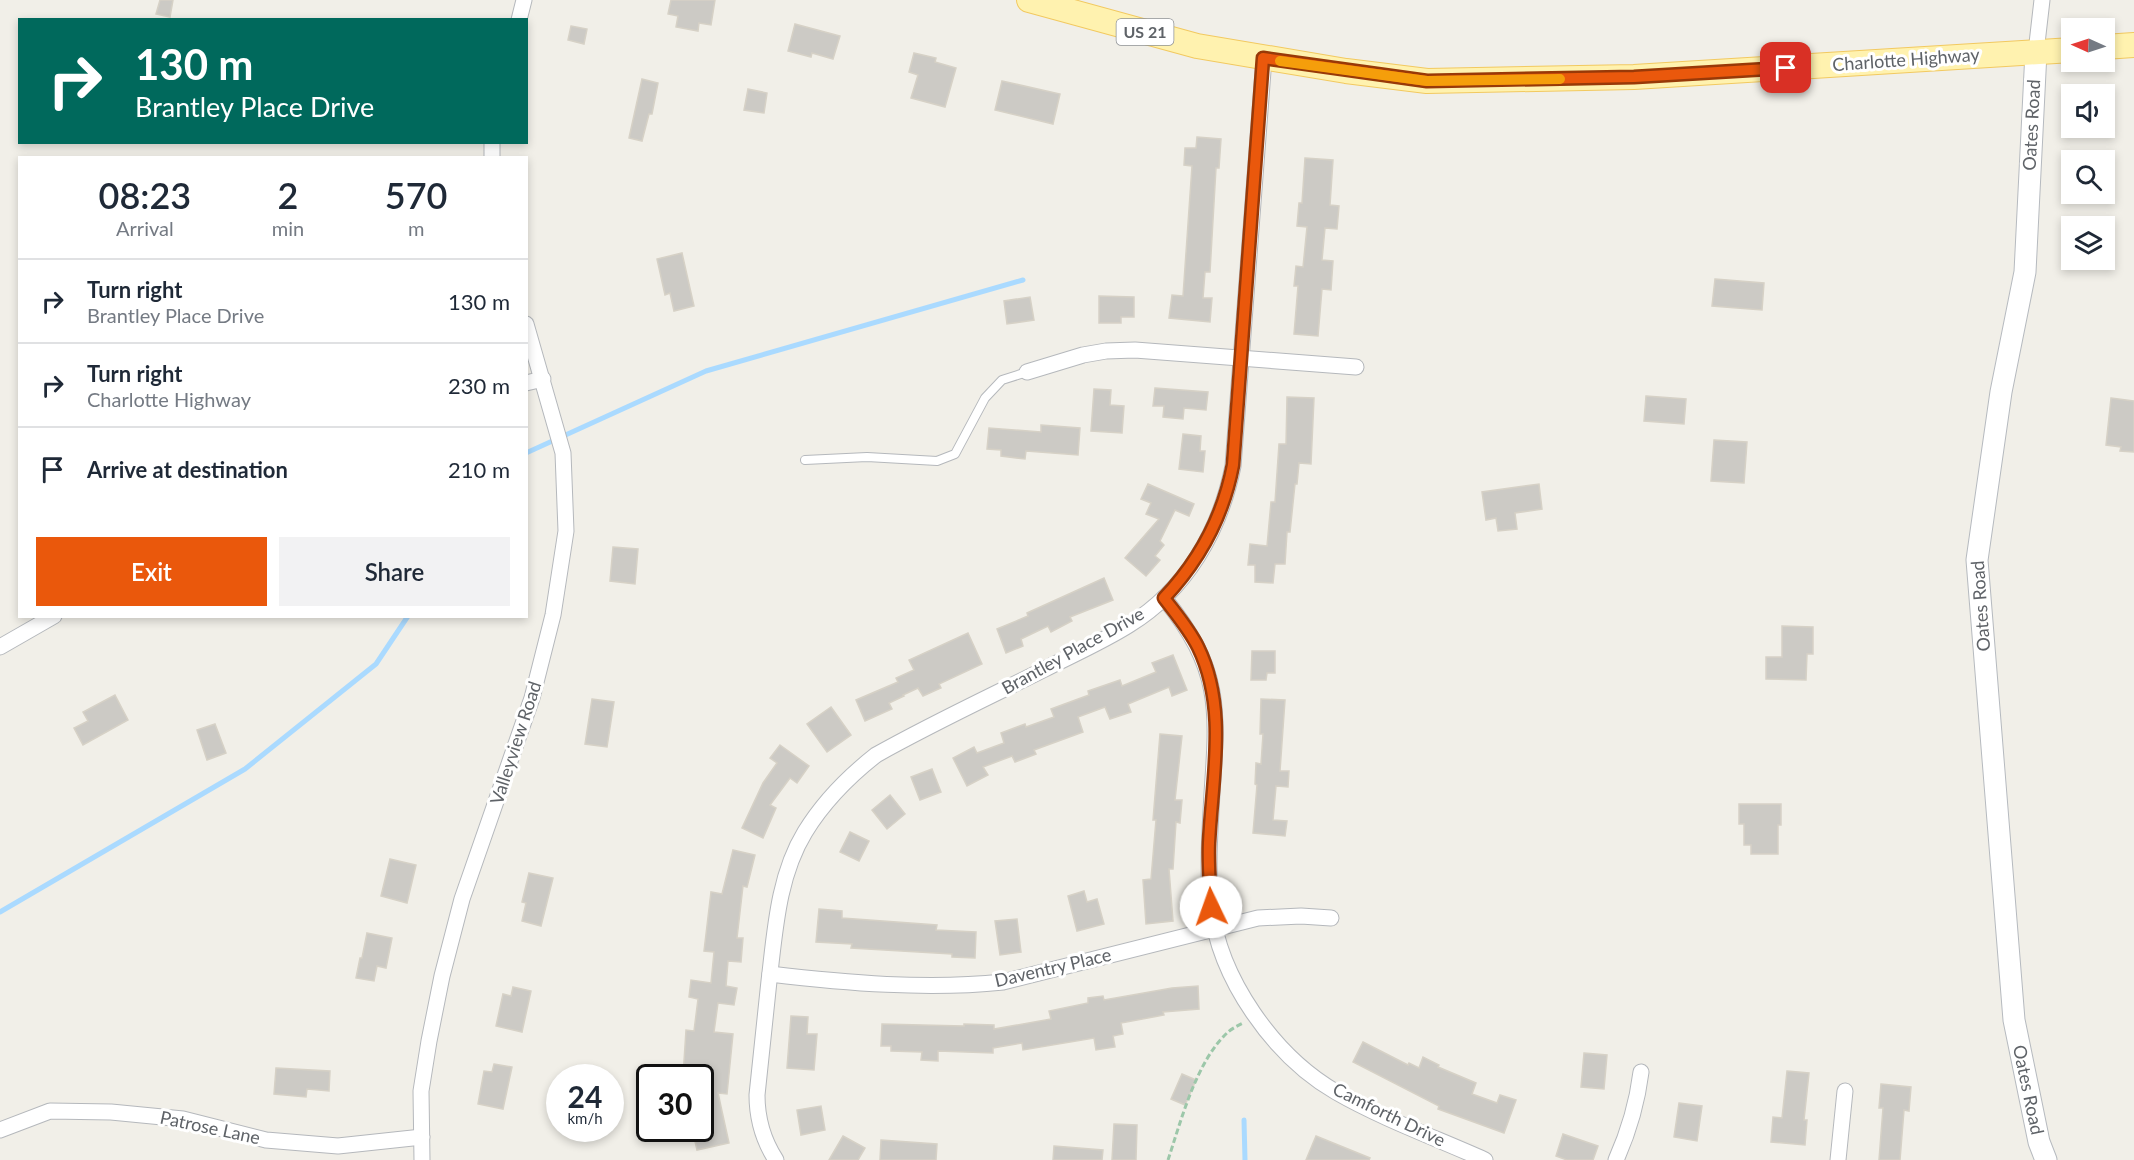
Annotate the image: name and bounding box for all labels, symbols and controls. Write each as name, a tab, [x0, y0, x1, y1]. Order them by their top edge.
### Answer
north arrow	[2061, 18, 2115, 72]
map controls	[2061, 18, 2115, 270]
road number: US 21	[1116, 19, 1174, 45]
text: 130 m	[135, 39, 253, 89]
icon: right	[36, 42, 114, 120]
pin	[1760, 42, 1811, 93]
street label: Charlotte Highway	[1832, 43, 1981, 75]
icon: arrive	[1769, 51, 1802, 84]
street label: Oates Road	[2018, 79, 2044, 171]
button: sound	[2061, 84, 2115, 138]
text: Brantley Place Drive	[135, 90, 374, 123]
button: search	[2061, 150, 2115, 204]
text: 08:23	[99, 173, 191, 217]
text: 2	[278, 173, 298, 217]
text: 570	[385, 173, 447, 217]
text: Arrival	[116, 216, 174, 240]
text: min	[272, 216, 304, 240]
text: m	[408, 216, 424, 240]
button: layers	[2061, 216, 2115, 270]
text: Turn right	[87, 276, 182, 303]
icon: right	[36, 285, 69, 318]
text: 130 m	[448, 288, 510, 315]
text: Brantley Place Drive	[87, 303, 264, 327]
text: Turn right	[87, 360, 182, 387]
icon: right	[36, 369, 69, 402]
text: 230 m	[448, 372, 510, 399]
text: Charlotte Highway	[87, 387, 251, 411]
icon: arrive	[36, 453, 69, 486]
text: Arrive at destination	[87, 456, 288, 483]
text: 210 m	[448, 456, 510, 483]
button: Exit	[36, 537, 267, 606]
button: Share	[279, 537, 510, 606]
street label: Oates Road	[1966, 560, 1994, 652]
street label: Brantley Place Drive	[997, 602, 1148, 698]
street label: Valleyview Road	[485, 678, 545, 807]
position arrow	[1179, 875, 1243, 939]
street label: Daventry Place	[992, 943, 1113, 991]
street label: Oates Road	[2009, 1043, 2049, 1137]
speed limit sign: 30	[636, 1064, 714, 1142]
street label: Camforth Drive	[1330, 1077, 1449, 1151]
text: 24	[568, 1078, 602, 1114]
street label: Patrose Lane	[158, 1106, 262, 1148]
text: km/h	[567, 1109, 603, 1127]

